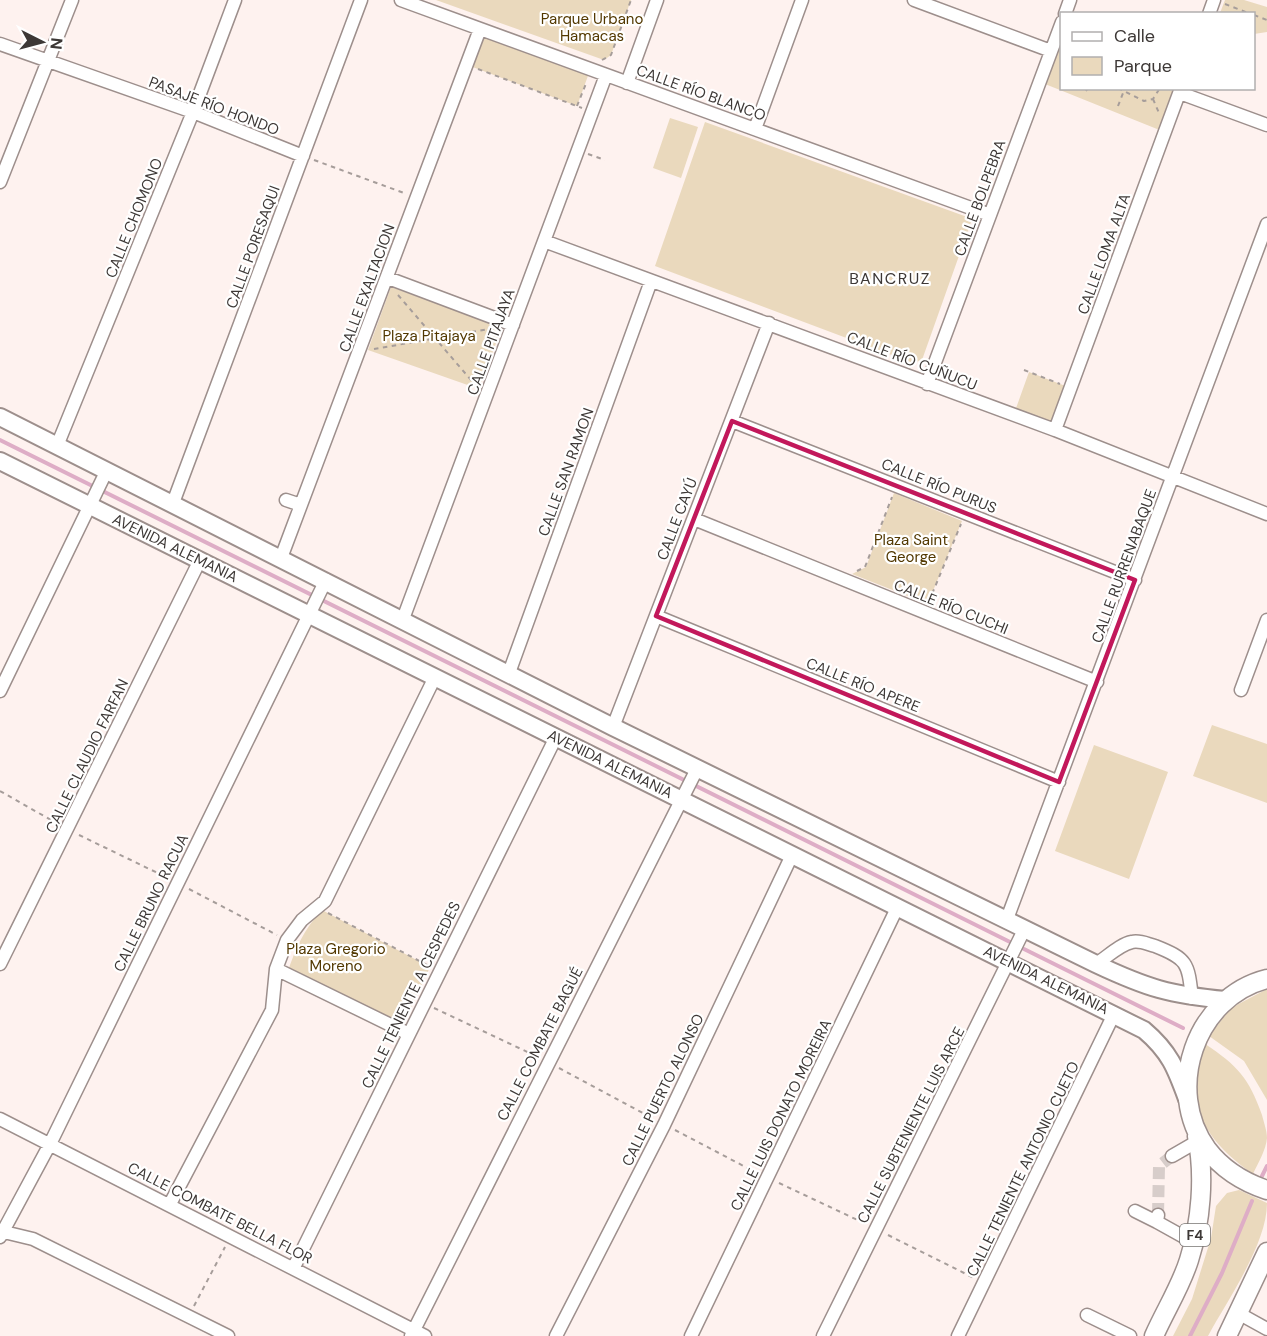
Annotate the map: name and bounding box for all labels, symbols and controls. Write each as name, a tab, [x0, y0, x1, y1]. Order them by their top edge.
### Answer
park label: Parque Urbano Hamacas	[541, 9, 643, 46]
north arrow	[12, 12, 72, 72]
legend	[1060, 12, 1255, 90]
text: Calle	[1114, 24, 1155, 48]
text: N	[45, 37, 67, 50]
text: Parque	[1114, 54, 1172, 78]
street label: CALLE RÍO BLANCO	[633, 60, 769, 126]
street label: PASAJE RÍO HONDO	[146, 72, 282, 140]
street label: CALLE BOLPEBRA	[950, 137, 1010, 259]
street label: CALLE CHOMONO	[101, 155, 167, 281]
street label: CALLE PORESAQUI	[221, 183, 285, 311]
street label: CALLE LOMA ALTA	[1073, 191, 1135, 317]
street label: CALLE EXALTACION	[334, 221, 400, 355]
district label: BANCRUZ	[849, 268, 931, 289]
street label: CALLE PITAJAYA	[463, 286, 519, 398]
park label: Plaza Pitajaya	[382, 326, 476, 346]
street label: CALLE RÍO CUÑUCU	[844, 327, 980, 395]
street label: CALLE SAN RAMON	[533, 405, 599, 539]
street label: CALLE RÍO PURUS	[878, 454, 1000, 518]
street label: CALLE CAYÚ	[652, 475, 702, 563]
street label: CALLE RURRENABAQUE	[1087, 486, 1161, 646]
street label: AVENIDA ALEMANIA	[109, 509, 241, 587]
park label: Plaza Saint George	[874, 530, 948, 567]
street label: CALLE RÍO CUCHI	[891, 575, 1011, 639]
street label: CALLE RÍO APERE	[803, 653, 923, 717]
street label: CALLE CLAUDIO FARFAN	[41, 676, 133, 836]
street label: AVENIDA ALEMANIA	[544, 725, 676, 803]
street label: CALLE BRUNO RACUA	[109, 831, 193, 975]
street label: CALLE TENIENTE A CESPEDES	[357, 898, 465, 1092]
park label: Plaza Gregorio Moreno	[286, 939, 386, 976]
street label: AVENIDA ALEMANIA	[980, 941, 1112, 1019]
street label: CALLE COMBATE BAGUÉ	[492, 964, 588, 1124]
street label: CALLE PUERTO ALONSO	[617, 1010, 709, 1170]
street label: CALLE LUIS DONATO MOREIRA	[726, 1016, 836, 1214]
street label: CALLE SUBTENIENTE LUIS ARCE	[853, 1023, 969, 1227]
street label: CALLE TENIENTE ANTONIO CUETO	[962, 1058, 1084, 1280]
street label: CALLE COMBATE BELLA FLOR	[124, 1158, 316, 1268]
road number: F4	[1180, 1224, 1210, 1246]

